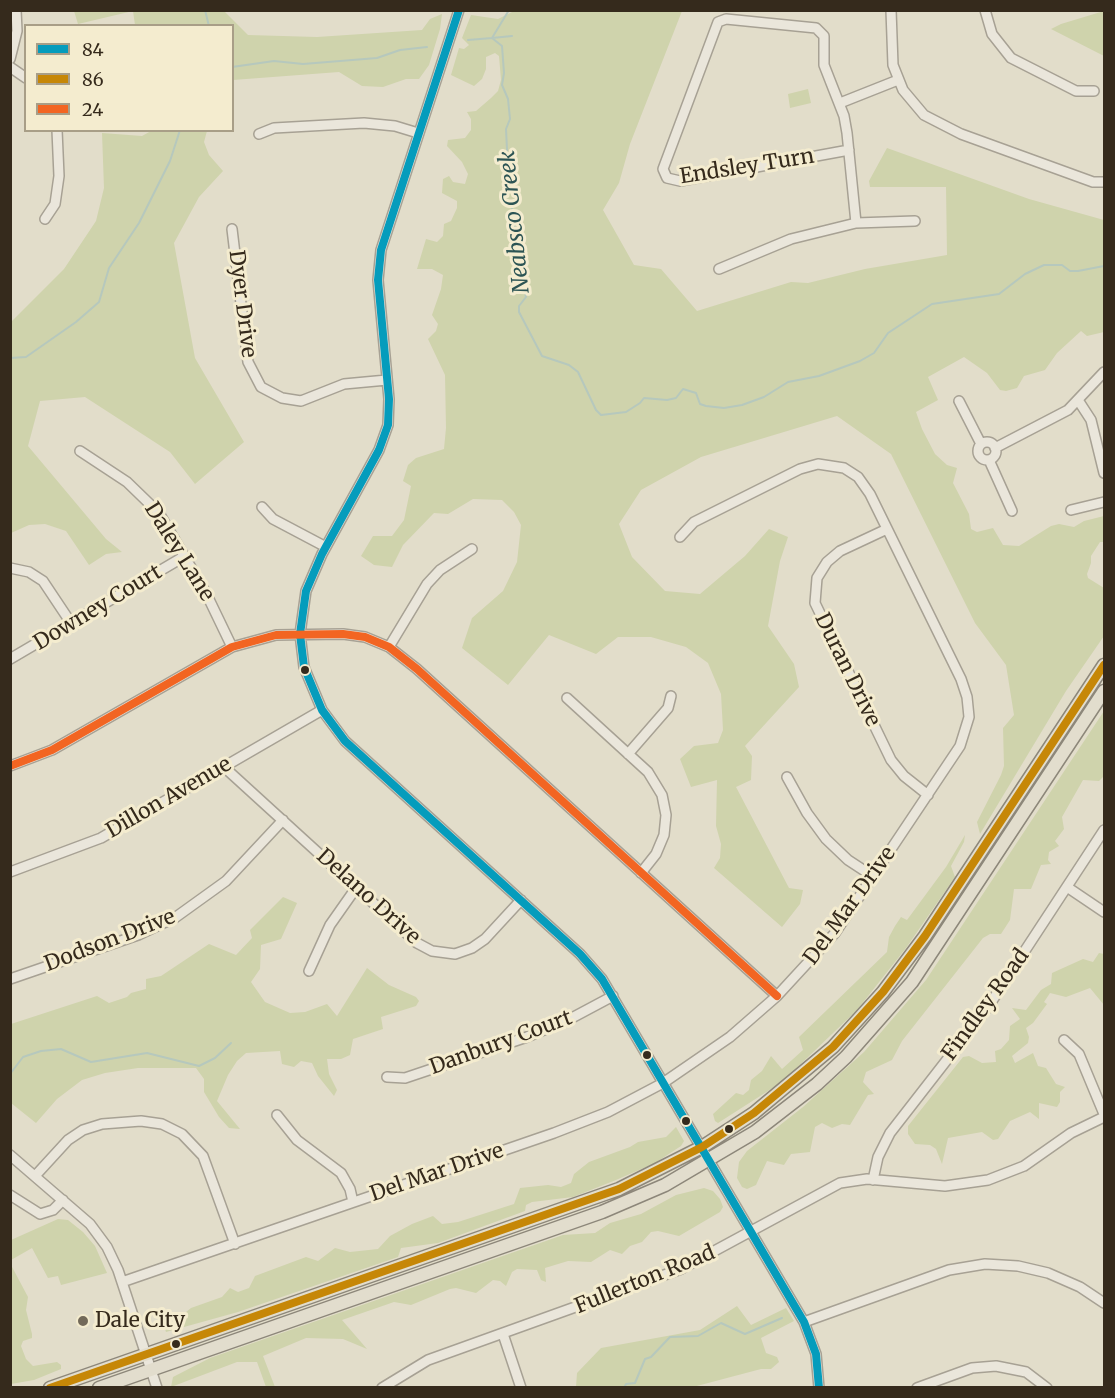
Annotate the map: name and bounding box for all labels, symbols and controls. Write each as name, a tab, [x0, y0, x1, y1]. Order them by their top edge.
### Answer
legend	[24, 24, 234, 132]
text: 84	[82, 38, 104, 61]
text: 86	[82, 68, 104, 91]
text: 24	[82, 98, 103, 121]
street label: Endsley Turn	[678, 144, 816, 190]
water label: Neabsco Creek	[494, 149, 536, 295]
street label: Dyer Drive	[223, 249, 261, 359]
street label: Daley Lane	[139, 498, 219, 606]
street label: Downey Court	[29, 560, 167, 656]
street label: Duran Drive	[809, 609, 885, 731]
unlabelled marker	[299, 664, 311, 676]
street label: Dillon Avenue	[102, 752, 236, 844]
street label: Del Mar Drive	[799, 842, 901, 970]
street label: Delano Drive	[311, 844, 425, 950]
street label: Dodson Drive	[41, 905, 179, 977]
street label: Findley Road	[937, 944, 1035, 1066]
street label: Danbury Court	[426, 1006, 576, 1080]
unlabelled marker	[641, 1049, 653, 1061]
unlabelled marker	[680, 1115, 692, 1127]
unlabelled marker	[723, 1123, 735, 1135]
street label: Del Mar Drive	[367, 1138, 507, 1208]
street label: Fullerton Road	[571, 1240, 719, 1320]
place label: Dale City	[95, 1308, 185, 1334]
marker: Dale City	[76, 1314, 90, 1328]
unlabelled marker	[170, 1338, 182, 1350]

